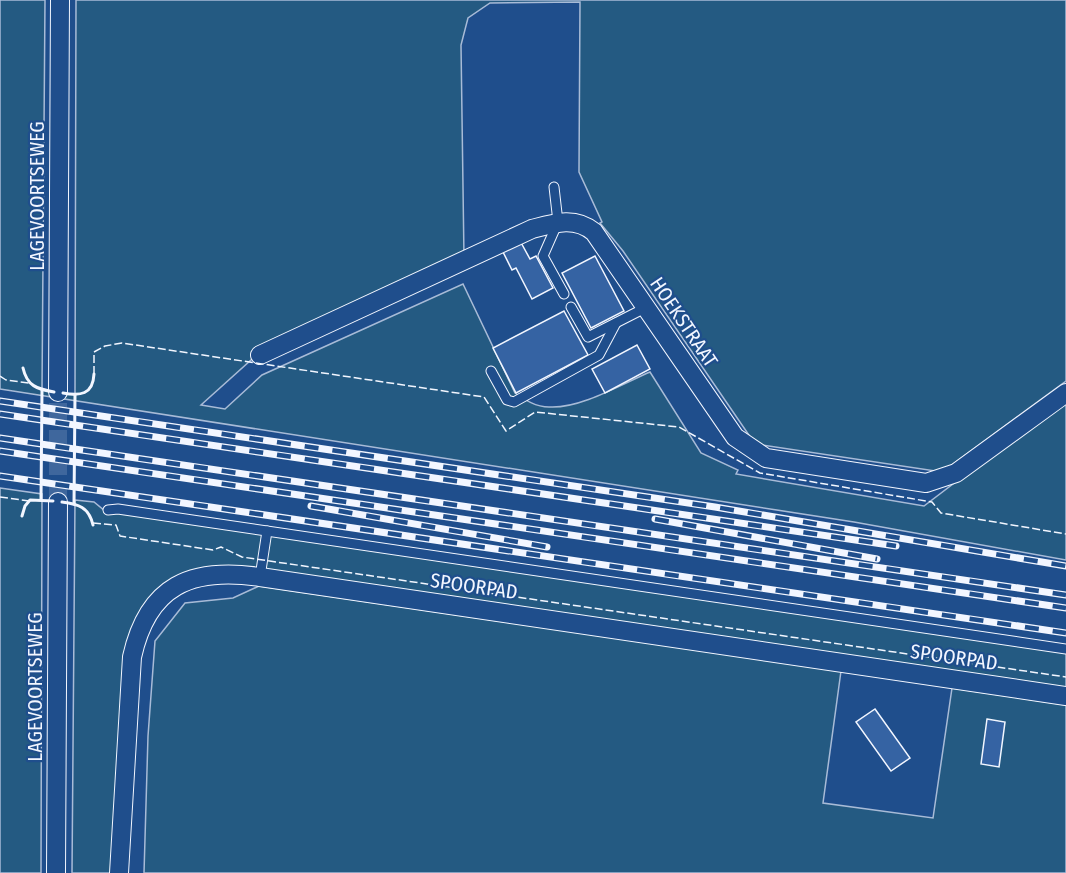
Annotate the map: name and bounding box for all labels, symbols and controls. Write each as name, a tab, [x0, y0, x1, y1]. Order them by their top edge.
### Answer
street label: LAGEVOORTSEWEG	[25, 121, 49, 271]
street label: HOEKSTRAAT	[645, 272, 723, 372]
street label: SPOORPAD	[429, 568, 519, 604]
street label: LAGEVOORTSEWEG	[23, 612, 47, 762]
street label: SPOORPAD	[909, 639, 999, 675]

